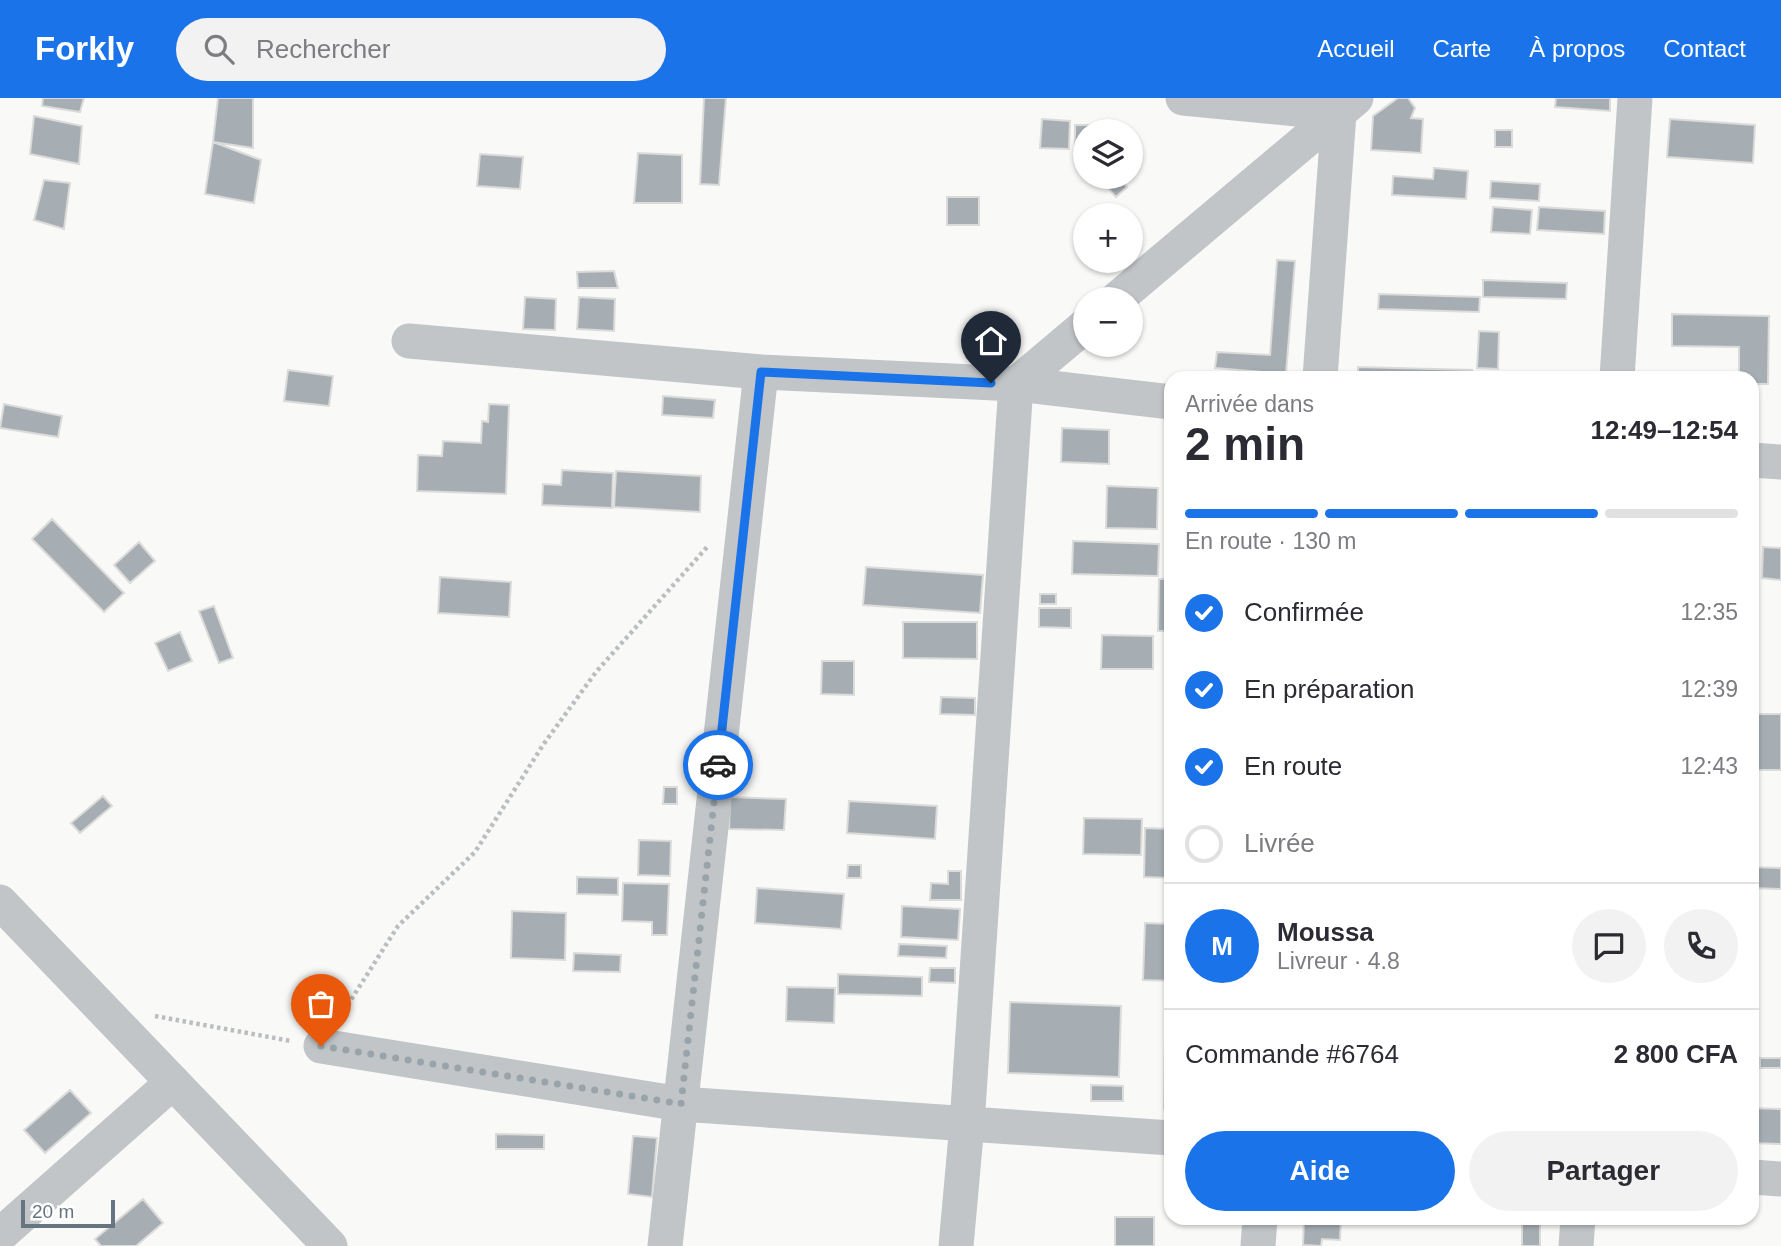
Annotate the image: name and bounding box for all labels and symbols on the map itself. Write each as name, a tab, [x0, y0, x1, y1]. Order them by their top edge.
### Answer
pin	[961, 311, 1021, 383]
courier	[683, 730, 753, 800]
pin	[291, 974, 351, 1046]
scale bar	[21, 1197, 116, 1229]

